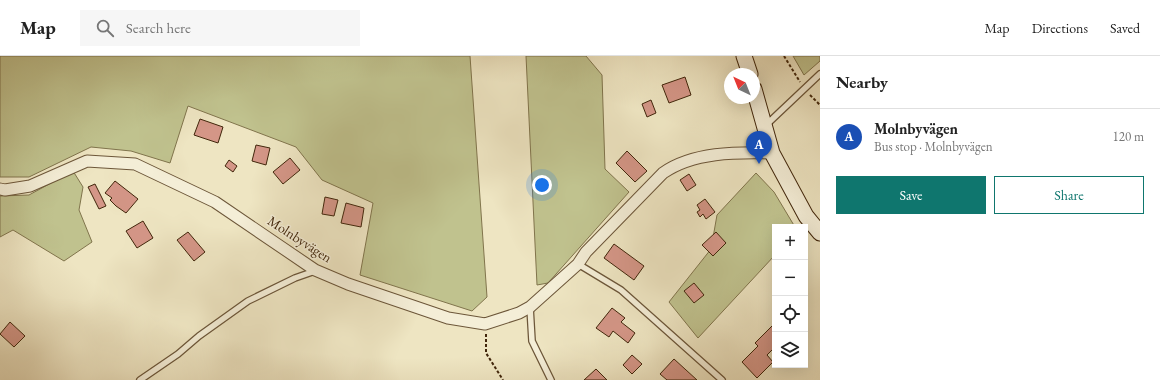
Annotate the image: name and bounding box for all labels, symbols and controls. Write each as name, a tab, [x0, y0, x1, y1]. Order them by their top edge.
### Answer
search box	[80, 10, 360, 46]
text: Map	[20, 15, 56, 40]
icon: search	[94, 17, 116, 39]
text: Search here	[126, 18, 191, 37]
text: Map	[984, 19, 1010, 37]
text: Directions	[1032, 19, 1088, 37]
text: Saved	[1110, 19, 1140, 37]
north arrow	[724, 68, 760, 104]
text: Nearby	[836, 71, 888, 93]
text: Molnbyvägen	[874, 119, 958, 138]
text: A	[844, 128, 854, 145]
text: 120 m	[1113, 128, 1144, 145]
pin: A	[746, 131, 772, 164]
text: Bus stop · Molnbyvägen	[874, 138, 993, 155]
your location	[532, 175, 552, 195]
button: Save	[836, 176, 986, 214]
button: Share	[994, 176, 1144, 214]
street label: Molnbyvägen	[264, 212, 336, 267]
map controls	[772, 224, 808, 368]
button: +	[772, 224, 808, 260]
button: −	[772, 260, 808, 296]
button: locate	[772, 296, 808, 332]
button: layers	[772, 332, 808, 368]

